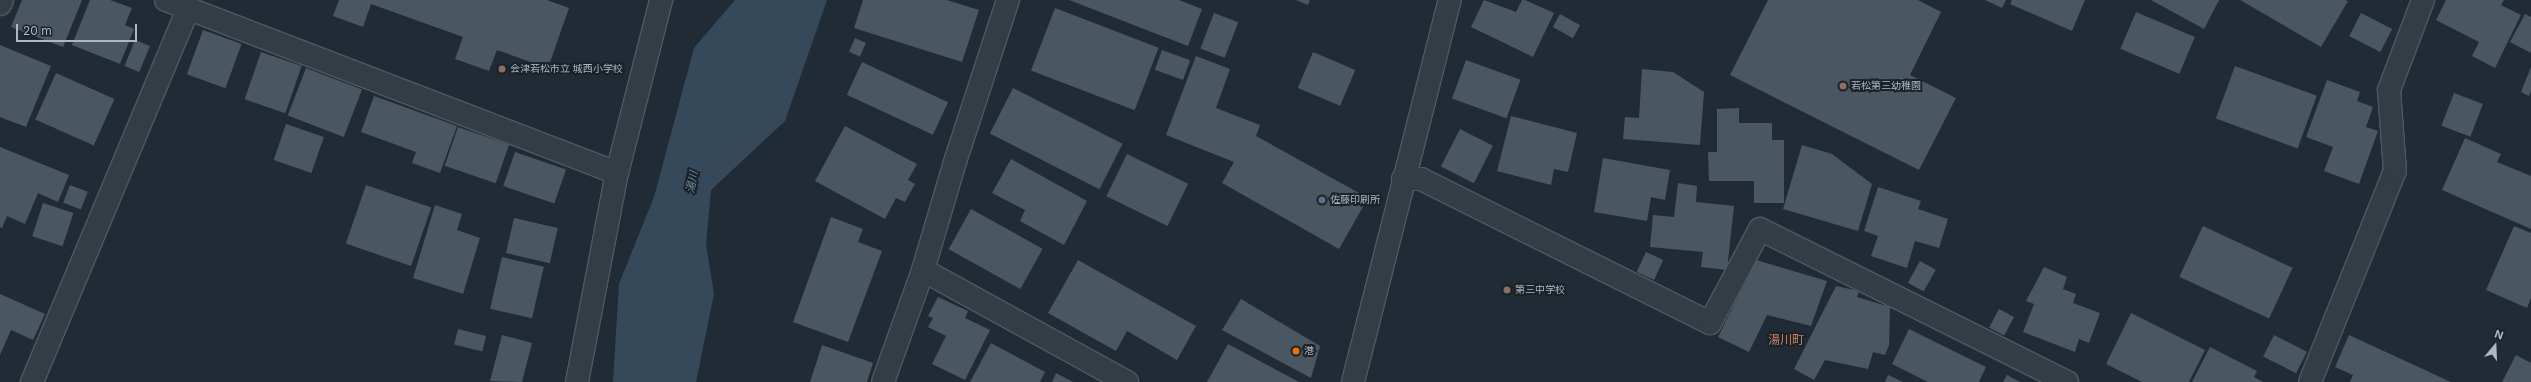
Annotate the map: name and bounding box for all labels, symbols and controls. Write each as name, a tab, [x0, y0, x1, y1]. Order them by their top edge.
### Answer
scale bar	[18, 16, 139, 42]
text: 20 m	[23, 23, 52, 38]
place label: 会津若松市立 城西小学校	[510, 63, 623, 75]
marker: 会津若松市立 城西小学校	[497, 64, 507, 74]
place label: 若松第三幼稚園	[1851, 80, 1921, 92]
marker: 若松第三幼稚園	[1838, 81, 1848, 91]
water label: 湯川	[683, 170, 701, 194]
place label: 佐藤印刷所	[1330, 194, 1380, 206]
marker: 佐藤印刷所	[1317, 195, 1327, 205]
place label: 第三中学校	[1515, 284, 1565, 296]
marker: 第三中学校	[1502, 285, 1512, 295]
north arrow	[2475, 326, 2515, 366]
text: N	[2493, 327, 2505, 343]
district label: 湯川町	[1768, 333, 1804, 347]
place label: 港	[1304, 345, 1314, 357]
marker: 港	[1291, 346, 1301, 356]

